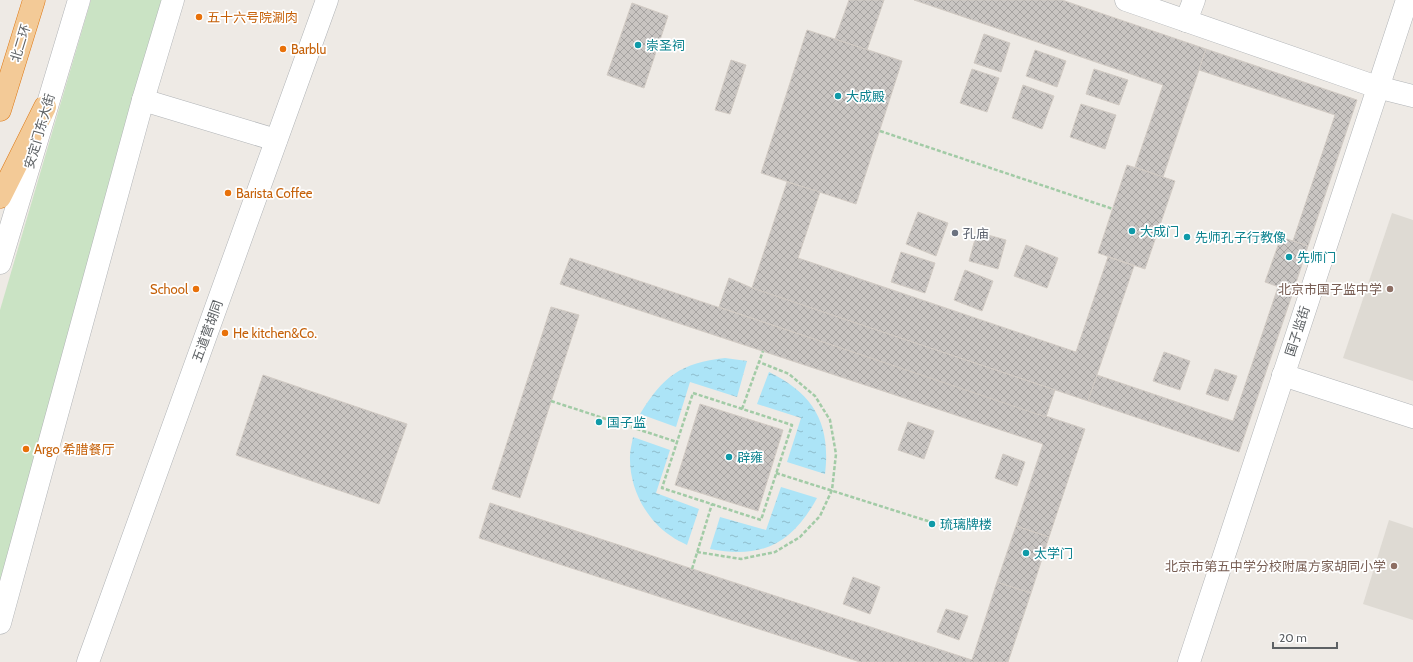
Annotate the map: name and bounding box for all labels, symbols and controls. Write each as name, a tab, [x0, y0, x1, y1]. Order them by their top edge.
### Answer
place label: 五十六号院涮肉	[207, 9, 298, 25]
marker: 五十六号院涮肉	[194, 12, 204, 22]
street label: 北二环	[7, 22, 33, 64]
place label: 崇圣祠	[646, 37, 685, 53]
marker: 崇圣祠	[633, 40, 643, 50]
place label: Barblu	[291, 41, 326, 57]
marker: Barblu	[278, 44, 288, 54]
place label: 大成殿	[846, 88, 885, 104]
street label: 安定门东大街	[21, 91, 57, 171]
marker: 大成殿	[833, 91, 843, 101]
place label: Barista Coffee	[236, 185, 313, 201]
marker: Barista Coffee	[223, 188, 233, 198]
place label: 大成门	[1140, 223, 1179, 239]
place label: 孔庙	[963, 225, 989, 241]
marker: 大成门	[1127, 226, 1137, 236]
marker: 孔庙	[950, 228, 960, 238]
place label: 先师孔子行教像	[1195, 229, 1286, 245]
marker: 先师孔子行教像	[1182, 232, 1192, 242]
place label: 先师门	[1297, 249, 1336, 265]
marker: 先师门	[1284, 252, 1294, 262]
place label: School	[150, 281, 188, 297]
place label: 北京市国子监中学	[1278, 281, 1382, 297]
marker: School	[191, 284, 201, 294]
marker: 北京市国子监中学	[1385, 284, 1395, 294]
street label: 五道营胡同	[188, 298, 226, 364]
street label: 国子监街	[1281, 304, 1313, 358]
place label: He kitchen&Co.	[233, 325, 317, 341]
marker: He kitchen&Co.	[220, 328, 230, 338]
place label: 国子监	[607, 414, 646, 430]
marker: 国子监	[594, 417, 604, 427]
place label: Argo 希腊餐厅	[34, 441, 115, 457]
marker: Argo 希腊餐厅	[21, 444, 31, 454]
place label: 辟雍	[737, 449, 763, 465]
marker: 辟雍	[724, 452, 734, 462]
place label: 琉璃牌楼	[940, 516, 992, 532]
marker: 琉璃牌楼	[927, 519, 937, 529]
place label: 太学门	[1034, 545, 1073, 561]
marker: 太学门	[1021, 548, 1031, 558]
place label: 北京市第五中学分校附属方家胡同小学	[1165, 558, 1386, 574]
marker: 北京市第五中学分校附属方家胡同小学	[1389, 561, 1399, 571]
scale bar	[1273, 624, 1337, 650]
text: 20 m	[1279, 630, 1307, 645]

